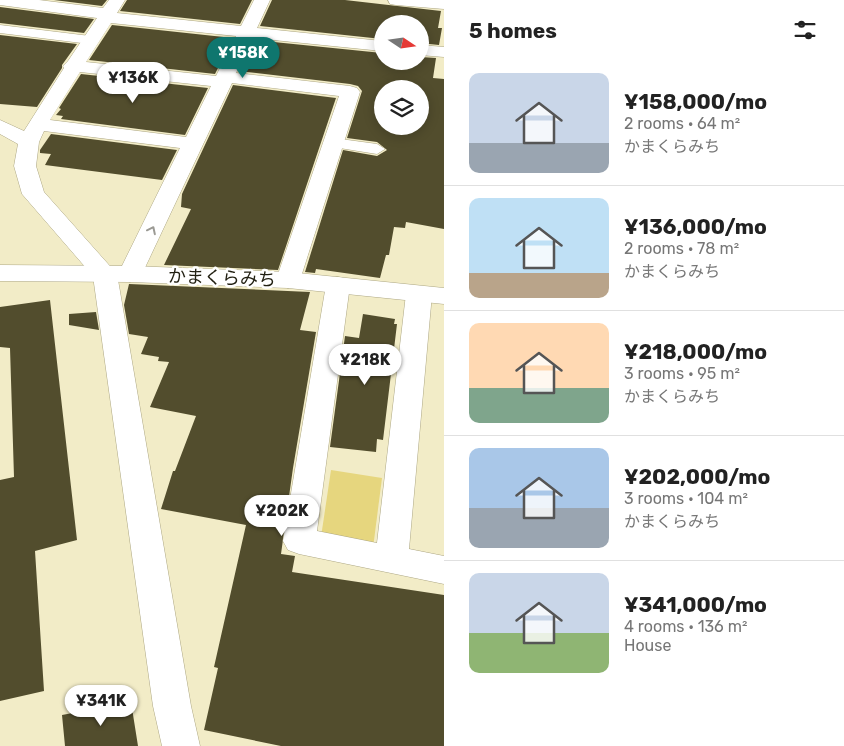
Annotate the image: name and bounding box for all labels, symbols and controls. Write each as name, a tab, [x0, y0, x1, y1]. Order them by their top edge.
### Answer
north arrow	[374, 15, 429, 70]
map controls	[374, 15, 429, 135]
icon: filters	[791, 16, 819, 44]
text: 5 homes	[469, 18, 557, 43]
pin: ¥158K	[208, 36, 278, 79]
text: ¥158K	[218, 43, 268, 62]
pin: ¥136K	[98, 62, 168, 104]
text: ¥136K	[108, 68, 158, 87]
button: layers	[374, 80, 429, 135]
text: ¥158,000/mo	[624, 89, 767, 114]
icon: home	[509, 93, 569, 153]
text: 2 rooms · 64 m²	[624, 114, 740, 133]
text: かまくらみち	[624, 137, 720, 156]
text: ¥136,000/mo	[624, 214, 767, 239]
icon: home	[509, 218, 569, 278]
one-way arrow	[145, 226, 156, 235]
text: 2 rooms · 78 m²	[624, 239, 739, 258]
text: かまくらみち	[624, 262, 720, 281]
street label: かまくらみち	[168, 265, 276, 291]
text: ¥218,000/mo	[624, 339, 767, 364]
icon: home	[509, 343, 569, 403]
pin: ¥218K	[330, 344, 400, 386]
text: ¥218K	[340, 350, 390, 369]
text: 3 rooms · 95 m²	[624, 364, 740, 383]
text: かまくらみち	[624, 387, 720, 406]
text: ¥202,000/mo	[624, 464, 770, 489]
icon: home	[509, 468, 569, 528]
text: 3 rooms · 104 m²	[624, 489, 748, 508]
pin: ¥202K	[247, 494, 317, 537]
text: ¥202K	[255, 501, 309, 520]
text: かまくらみち	[624, 512, 720, 531]
text: ¥341,000/mo	[624, 592, 767, 617]
icon: home	[509, 593, 569, 653]
text: 4 rooms · 136 m²	[624, 617, 747, 636]
text: House	[624, 636, 671, 655]
pin: ¥341K	[66, 684, 136, 727]
text: ¥341K	[76, 691, 126, 710]

